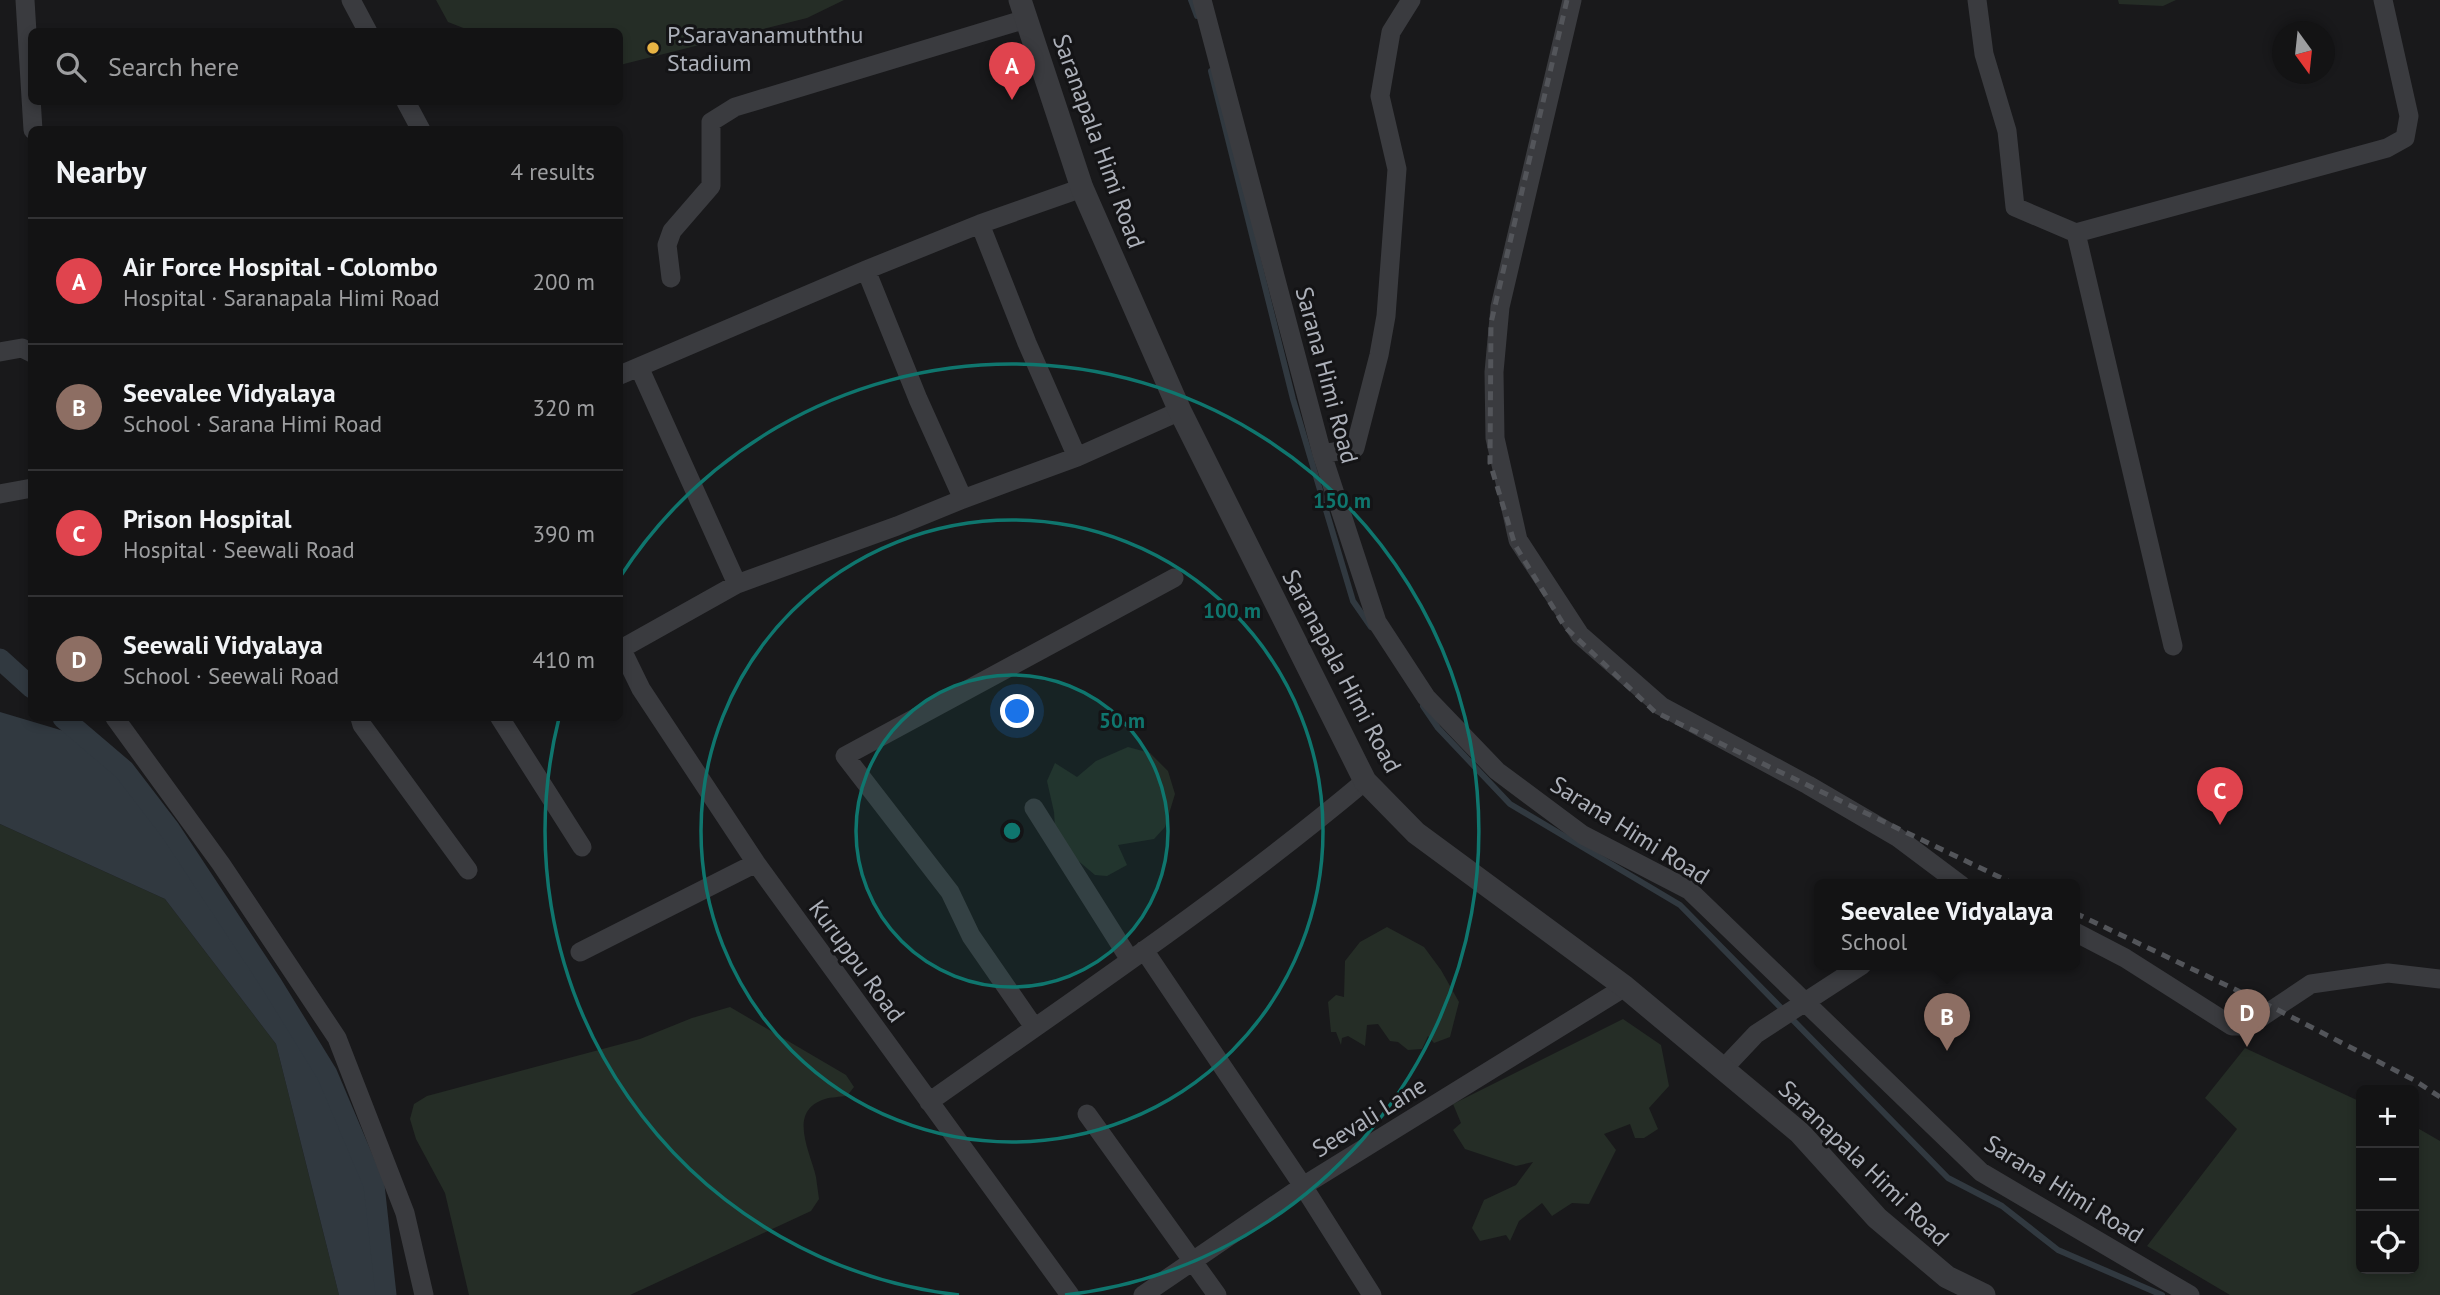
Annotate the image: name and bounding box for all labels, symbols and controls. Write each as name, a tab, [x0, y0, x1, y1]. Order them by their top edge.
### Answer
place label: P.Saravanamuththu Stadium	[667, 19, 864, 78]
north arrow	[2272, 21, 2335, 84]
search box	[28, 28, 623, 105]
street label: Saranapala Himi Road	[1046, 30, 1152, 252]
marker: P.Saravanamuththu Stadium	[645, 40, 661, 56]
pin: A	[989, 42, 1035, 100]
icon: search	[52, 48, 90, 86]
text: Search here	[108, 50, 239, 83]
text: Nearby	[56, 152, 146, 191]
text: 4 results	[511, 157, 595, 186]
text: Air Force Hospital - Colombo	[123, 250, 438, 283]
text: A	[72, 267, 86, 296]
text: 200 m	[533, 267, 595, 296]
text: Hospital · Saranapala Himi Road	[123, 283, 440, 312]
street label: Sarana Himi Road	[1288, 283, 1366, 467]
text: Seevalee Vidyalaya	[123, 376, 336, 409]
text: B	[72, 393, 86, 422]
text: 320 m	[533, 393, 595, 422]
text: School · Sarana Himi Road	[123, 409, 382, 438]
text: 150 m	[1313, 487, 1371, 514]
text: Prison Hospital	[123, 502, 291, 535]
text: C	[73, 519, 85, 548]
text: 390 m	[533, 519, 595, 548]
text: Hospital · Seewali Road	[123, 535, 355, 564]
street label: Saranapala Himi Road	[1275, 564, 1409, 778]
text: 100 m	[1203, 597, 1261, 624]
text: Seewali Vidyalaya	[123, 628, 323, 661]
text: D	[72, 645, 86, 674]
text: 410 m	[533, 645, 595, 674]
text: School · Seewali Road	[123, 661, 339, 690]
your location	[1000, 694, 1034, 728]
text: 50 m	[1099, 707, 1145, 734]
pin: C	[2197, 767, 2243, 825]
street label: Sarana Himi Road	[1545, 769, 1715, 891]
centre of rings	[1000, 819, 1024, 843]
popup	[1814, 879, 2080, 970]
street label: Kuruppu Road	[802, 894, 912, 1028]
text: Seevalee Vidyalaya	[1841, 894, 2053, 927]
text: School	[1841, 927, 1907, 956]
pin: D	[2224, 989, 2270, 1047]
pin: B	[1924, 993, 1970, 1051]
street label: Seevali Lane	[1306, 1070, 1432, 1164]
street label: Saranapala Himi Road	[1772, 1073, 1956, 1253]
map controls	[2356, 1085, 2419, 1274]
button: +	[2356, 1085, 2419, 1148]
street label: Sarana Himi Road	[1979, 1128, 2149, 1250]
button: −	[2356, 1148, 2419, 1211]
button: locate	[2356, 1211, 2419, 1274]

